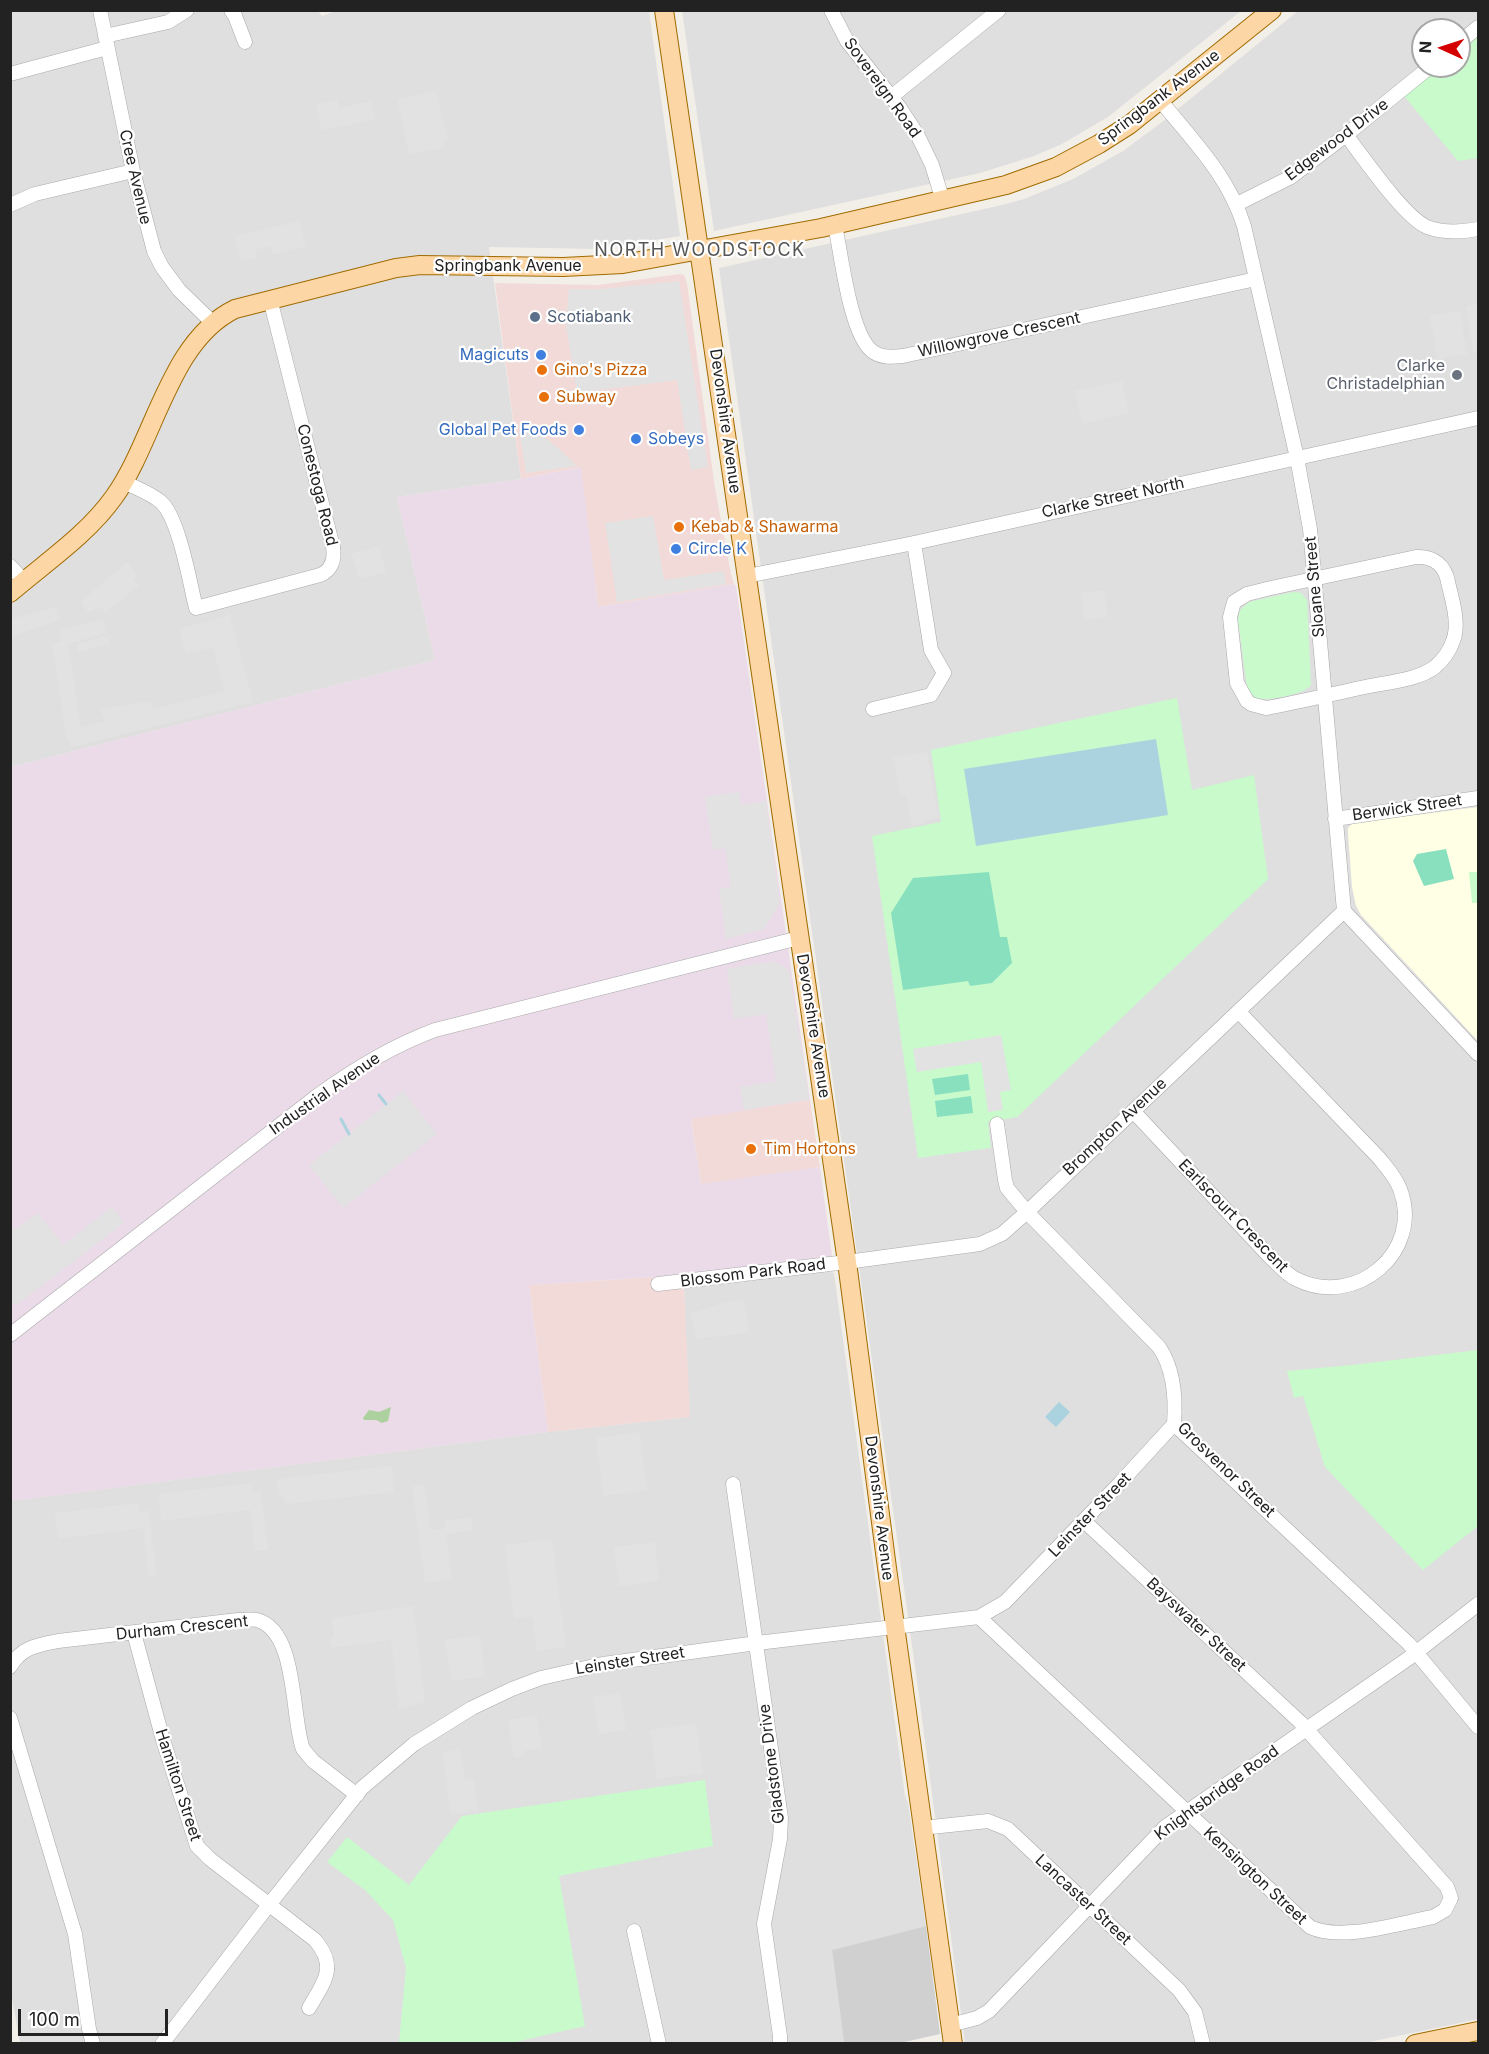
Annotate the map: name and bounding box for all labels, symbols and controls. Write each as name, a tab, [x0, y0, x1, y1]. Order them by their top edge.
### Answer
north arrow	[1411, 18, 1471, 78]
street label: Sovereign Road	[839, 34, 925, 142]
text: N	[1415, 41, 1435, 54]
street label: Springbank Avenue	[1094, 46, 1224, 150]
street label: Edgewood Drive	[1282, 95, 1392, 185]
street label: Cree Avenue	[115, 128, 155, 226]
district label: NORTH WOODSTOCK	[594, 240, 806, 262]
street label: Springbank Avenue	[434, 256, 582, 276]
place label: Scotiabank	[547, 307, 631, 327]
street label: Willowgrove Crescent	[916, 308, 1082, 362]
marker: Scotiabank	[528, 310, 542, 324]
place label: Magicuts	[460, 345, 529, 365]
street label: Devonshire Avenue	[705, 347, 745, 495]
marker: Magicuts	[534, 348, 548, 362]
place label: Clarke Christadelphian	[1326, 356, 1445, 394]
place label: Gino's Pizza	[554, 360, 647, 380]
marker: Gino's Pizza	[535, 363, 549, 377]
marker: Clarke Christadelphian	[1450, 368, 1464, 382]
place label: Subway	[556, 387, 616, 407]
marker: Subway	[537, 390, 551, 404]
place label: Global Pet Foods	[439, 420, 567, 440]
street label: Conestoga Road	[293, 422, 341, 548]
marker: Global Pet Foods	[572, 423, 586, 437]
place label: Sobeys	[648, 429, 704, 449]
marker: Sobeys	[629, 432, 643, 446]
street label: Clarke Street North	[1040, 474, 1186, 522]
place label: Kebab & Shawarma	[691, 517, 839, 537]
marker: Kebab & Shawarma	[672, 520, 686, 534]
street label: Sloane Street	[1301, 536, 1329, 638]
place label: Circle K	[688, 539, 747, 559]
marker: Circle K	[669, 542, 683, 556]
street label: Berwick Street	[1351, 791, 1463, 825]
street label: Devonshire Avenue	[792, 952, 834, 1100]
street label: Industrial Avenue	[266, 1049, 384, 1139]
street label: Brompton Avenue	[1059, 1074, 1171, 1180]
place label: Tim Hortons	[763, 1139, 856, 1159]
marker: Tim Hortons	[744, 1142, 758, 1156]
street label: Earlscourt Crescent	[1174, 1155, 1292, 1277]
street label: Blossom Park Road	[679, 1255, 827, 1291]
street label: Grosvenor Street	[1173, 1418, 1279, 1522]
street label: Devonshire Avenue	[861, 1434, 897, 1582]
street label: Leinster Street	[1045, 1469, 1135, 1561]
street label: Bayswater Street	[1142, 1574, 1250, 1676]
street label: Durham Crescent	[115, 1612, 249, 1644]
street label: Leinster Street	[574, 1643, 686, 1679]
street label: Gladstone Drive	[755, 1703, 789, 1825]
street label: Hamilton Street	[151, 1727, 205, 1843]
street label: Knightsbridge Road	[1151, 1741, 1283, 1845]
street label: Kensington Street	[1199, 1823, 1311, 1929]
street label: Lancaster Street	[1031, 1851, 1135, 1949]
scale bar	[21, 1997, 171, 2035]
text: 100 m	[29, 2009, 80, 2030]

